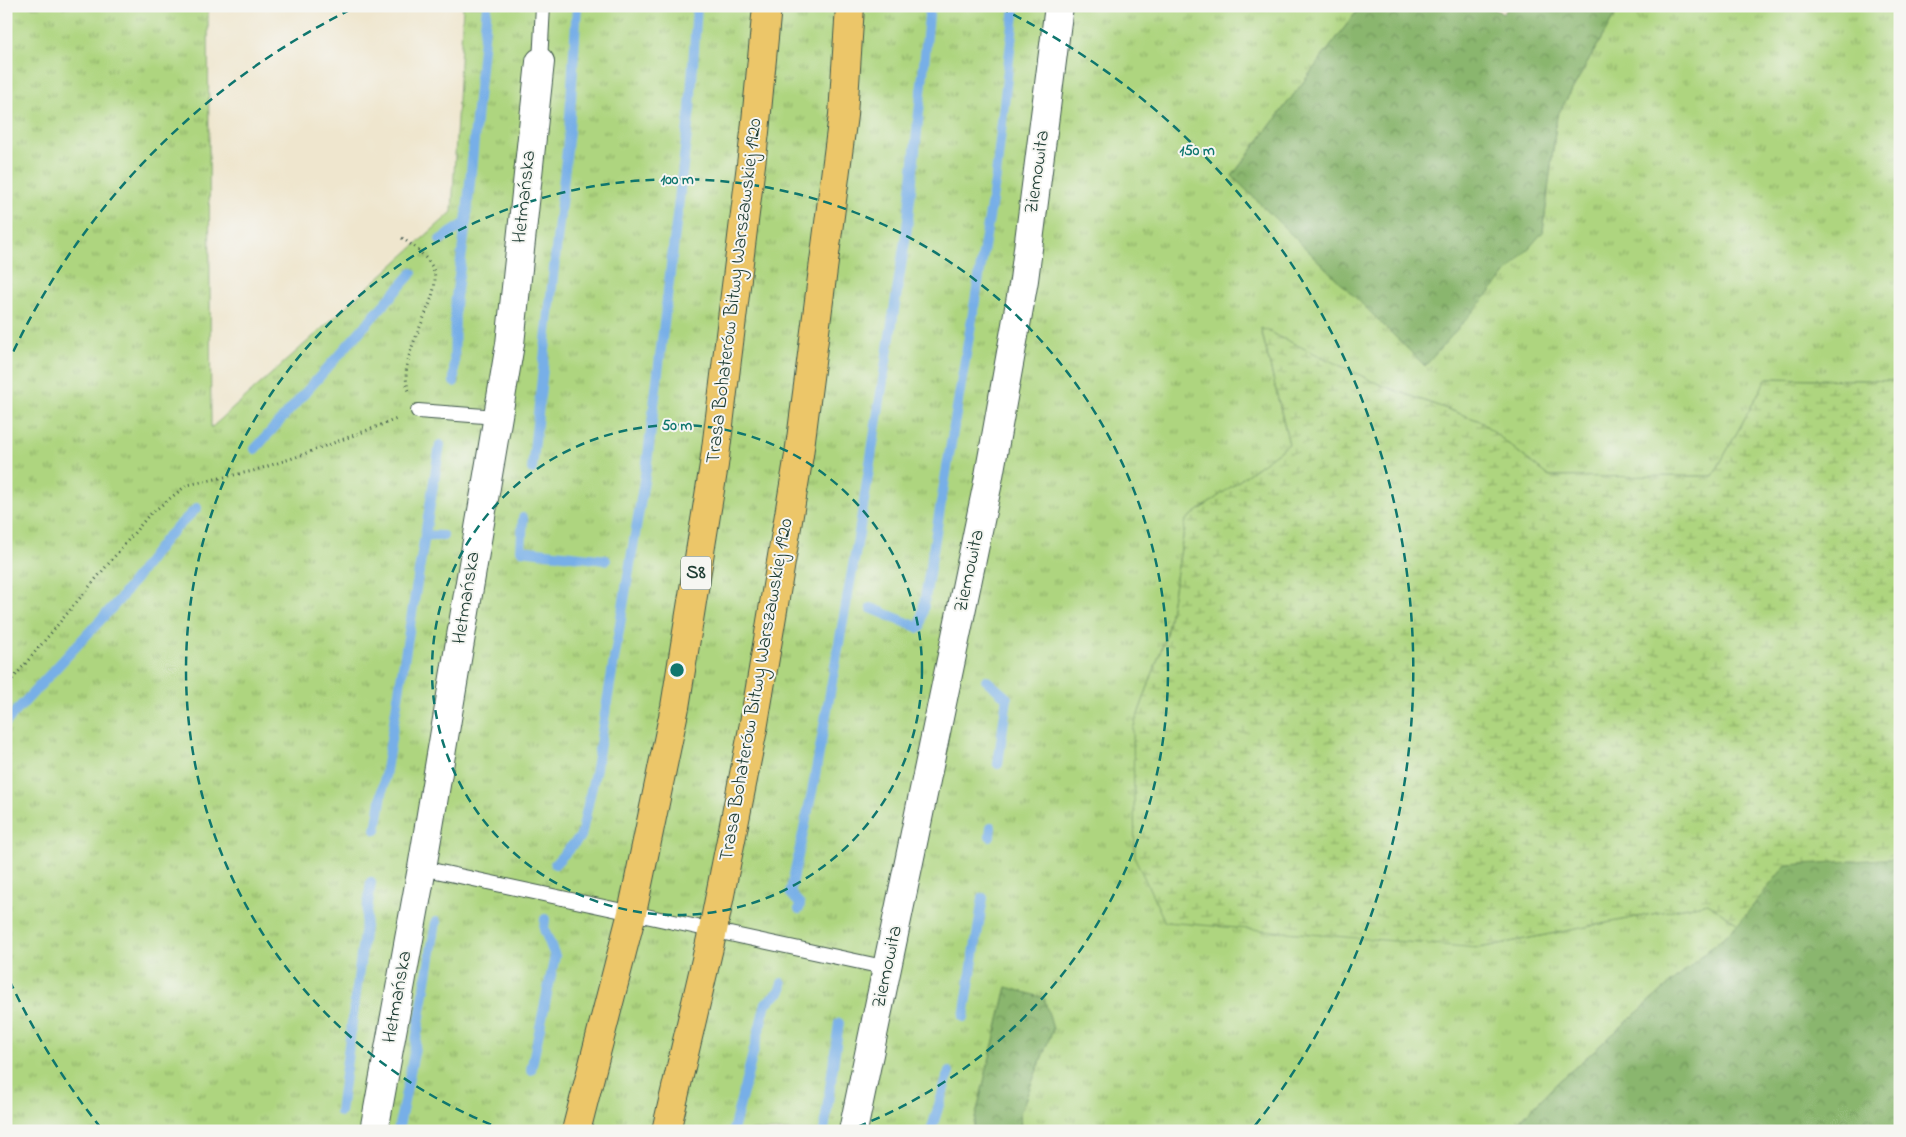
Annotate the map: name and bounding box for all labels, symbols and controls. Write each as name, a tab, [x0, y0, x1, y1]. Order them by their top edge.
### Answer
street label: Trasa Bohaterów Bitwy Warszawskiej 1920	[699, 116, 771, 465]
street label: Ziemowita	[1018, 128, 1058, 216]
text: 150 m	[1179, 140, 1215, 162]
street label: Hetmańska	[506, 149, 544, 245]
text: 100 m	[660, 169, 694, 191]
text: 50 m	[662, 415, 693, 437]
street label: Trasa Bohaterów Bitwy Warszawskiej 1920	[713, 516, 802, 864]
street label: Ziemowita	[947, 527, 993, 615]
street label: Hetmańska	[445, 550, 489, 646]
road number: S8	[681, 556, 711, 590]
centre of rings	[668, 661, 686, 679]
street label: Ziemowita	[865, 923, 911, 1011]
street label: Hetmańska	[376, 949, 420, 1045]

